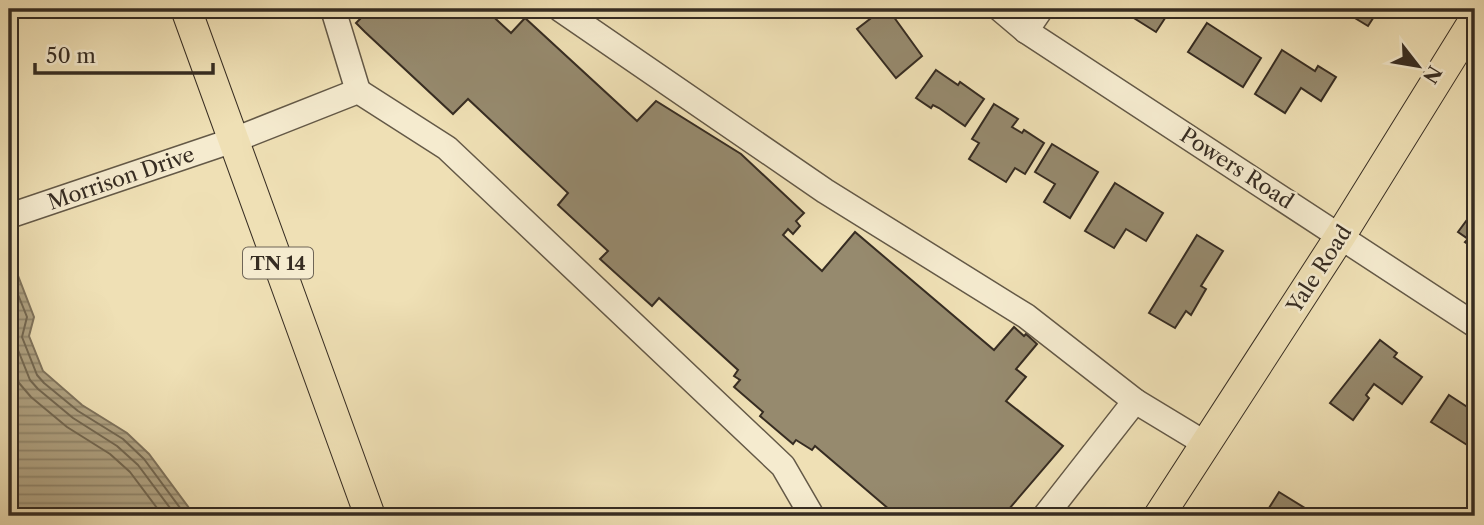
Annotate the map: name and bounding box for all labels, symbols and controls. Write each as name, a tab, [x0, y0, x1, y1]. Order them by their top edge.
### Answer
scale bar	[35, 32, 214, 76]
north arrow	[1382, 32, 1452, 102]
text: 50 m	[46, 43, 96, 68]
text: N	[1418, 61, 1446, 87]
street label: Powers Road	[1176, 122, 1298, 214]
street label: Morrison Drive	[45, 141, 197, 215]
street label: Yale Road	[1281, 220, 1357, 318]
road number: TN 14	[243, 247, 313, 278]

